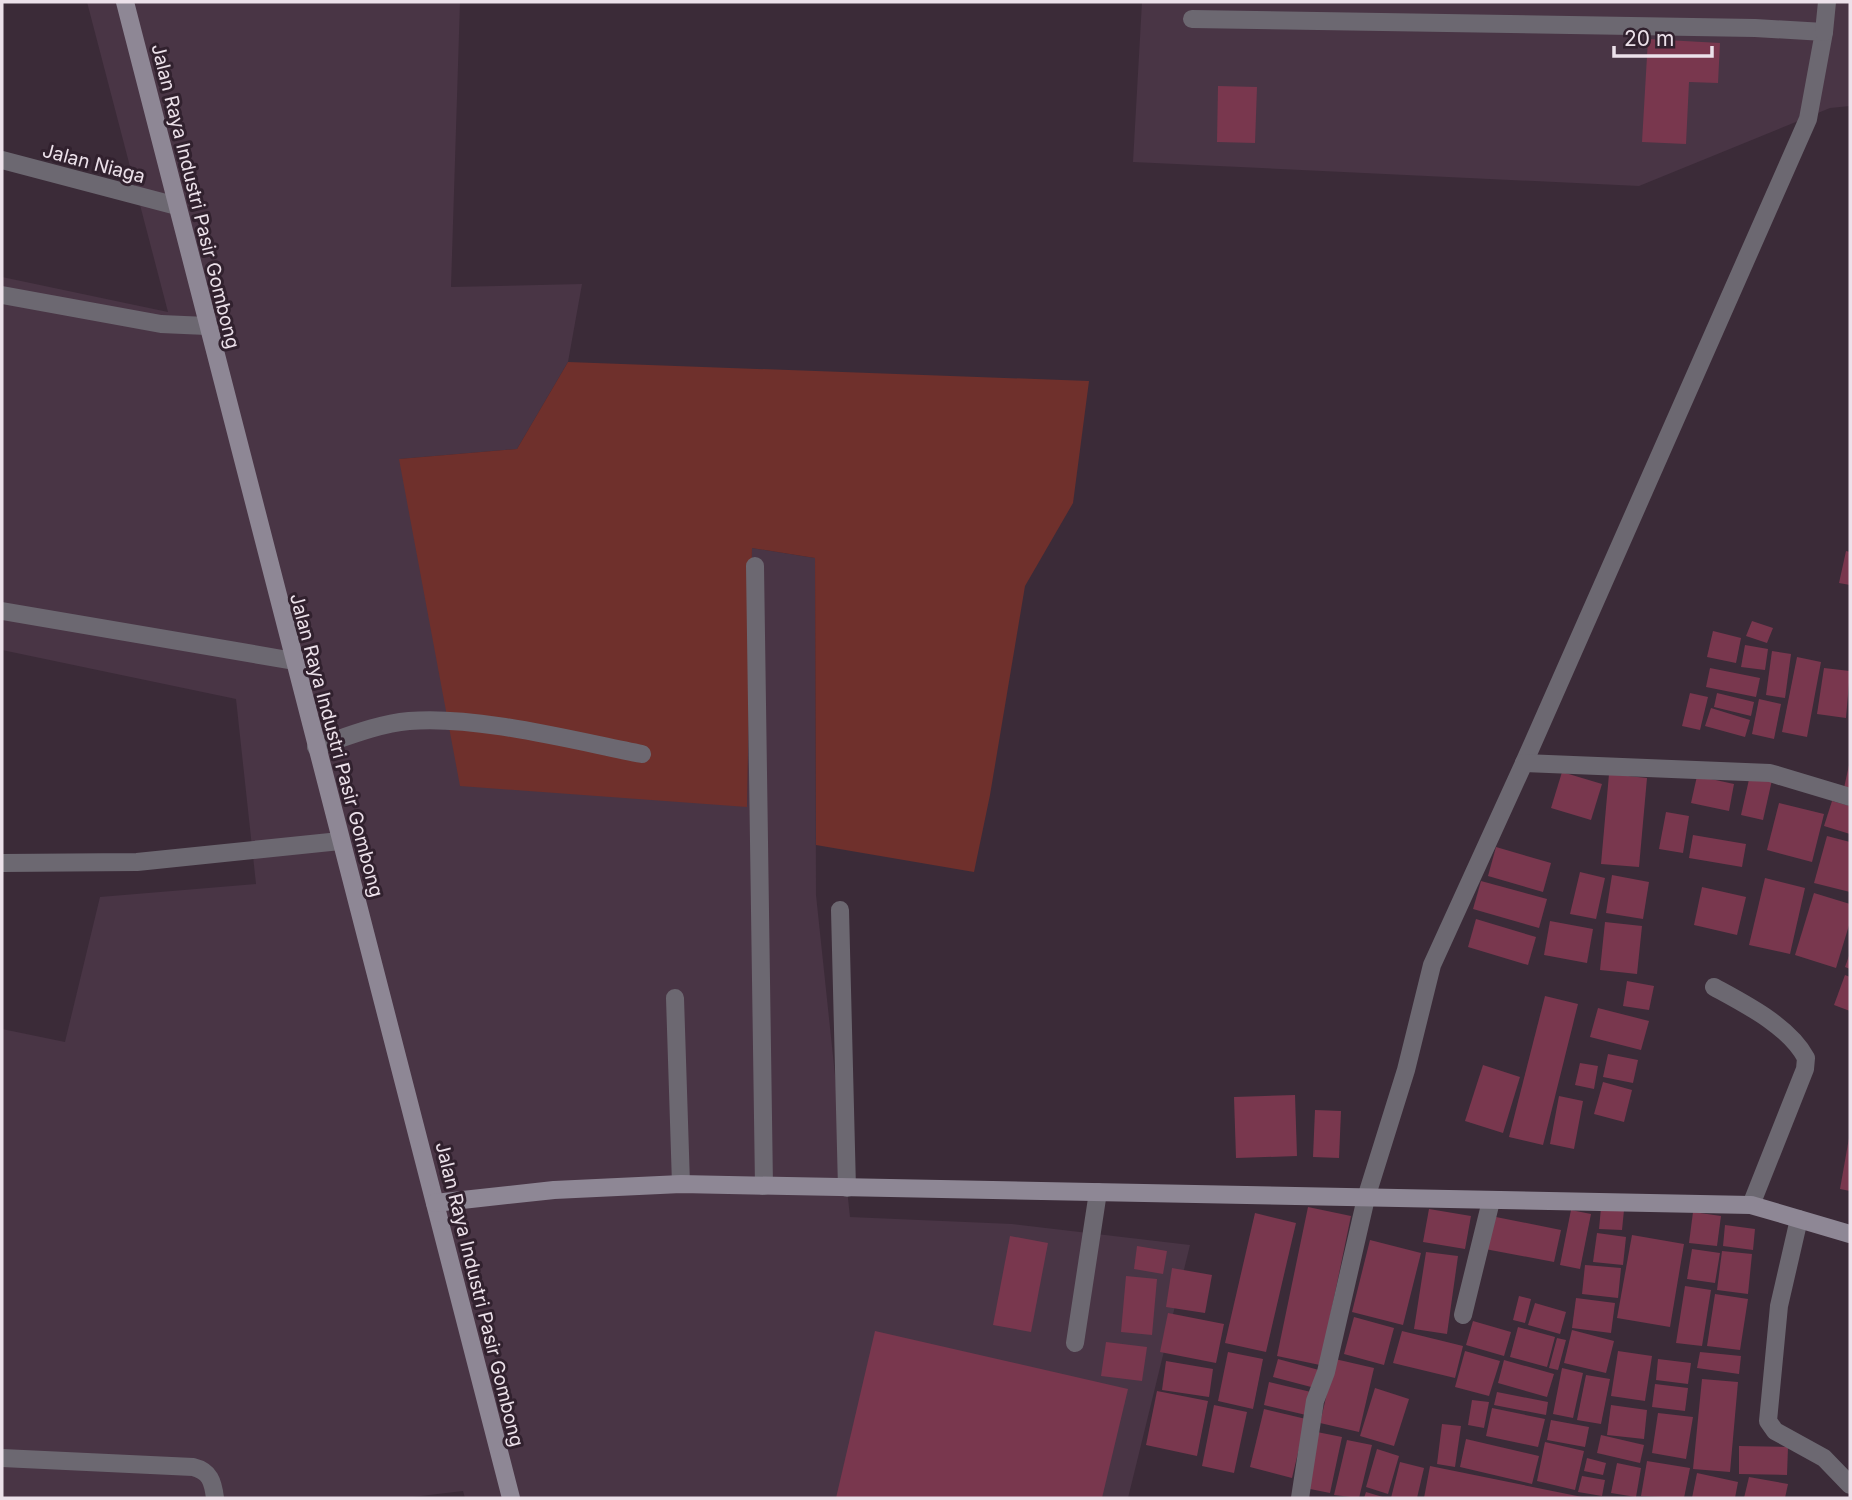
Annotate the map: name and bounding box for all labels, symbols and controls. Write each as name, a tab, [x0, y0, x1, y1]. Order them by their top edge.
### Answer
scale bar	[1614, 14, 1712, 58]
text: 20 m	[1624, 26, 1674, 51]
street label: Jalan Raya Industri Pasir Gombong	[146, 41, 245, 351]
street label: Jalan Niaga	[40, 139, 148, 188]
street label: Jalan Raya Industri Pasir Gombong	[285, 591, 388, 899]
street label: Jalan Raya Industri Pasir Gombong	[430, 1139, 529, 1449]

